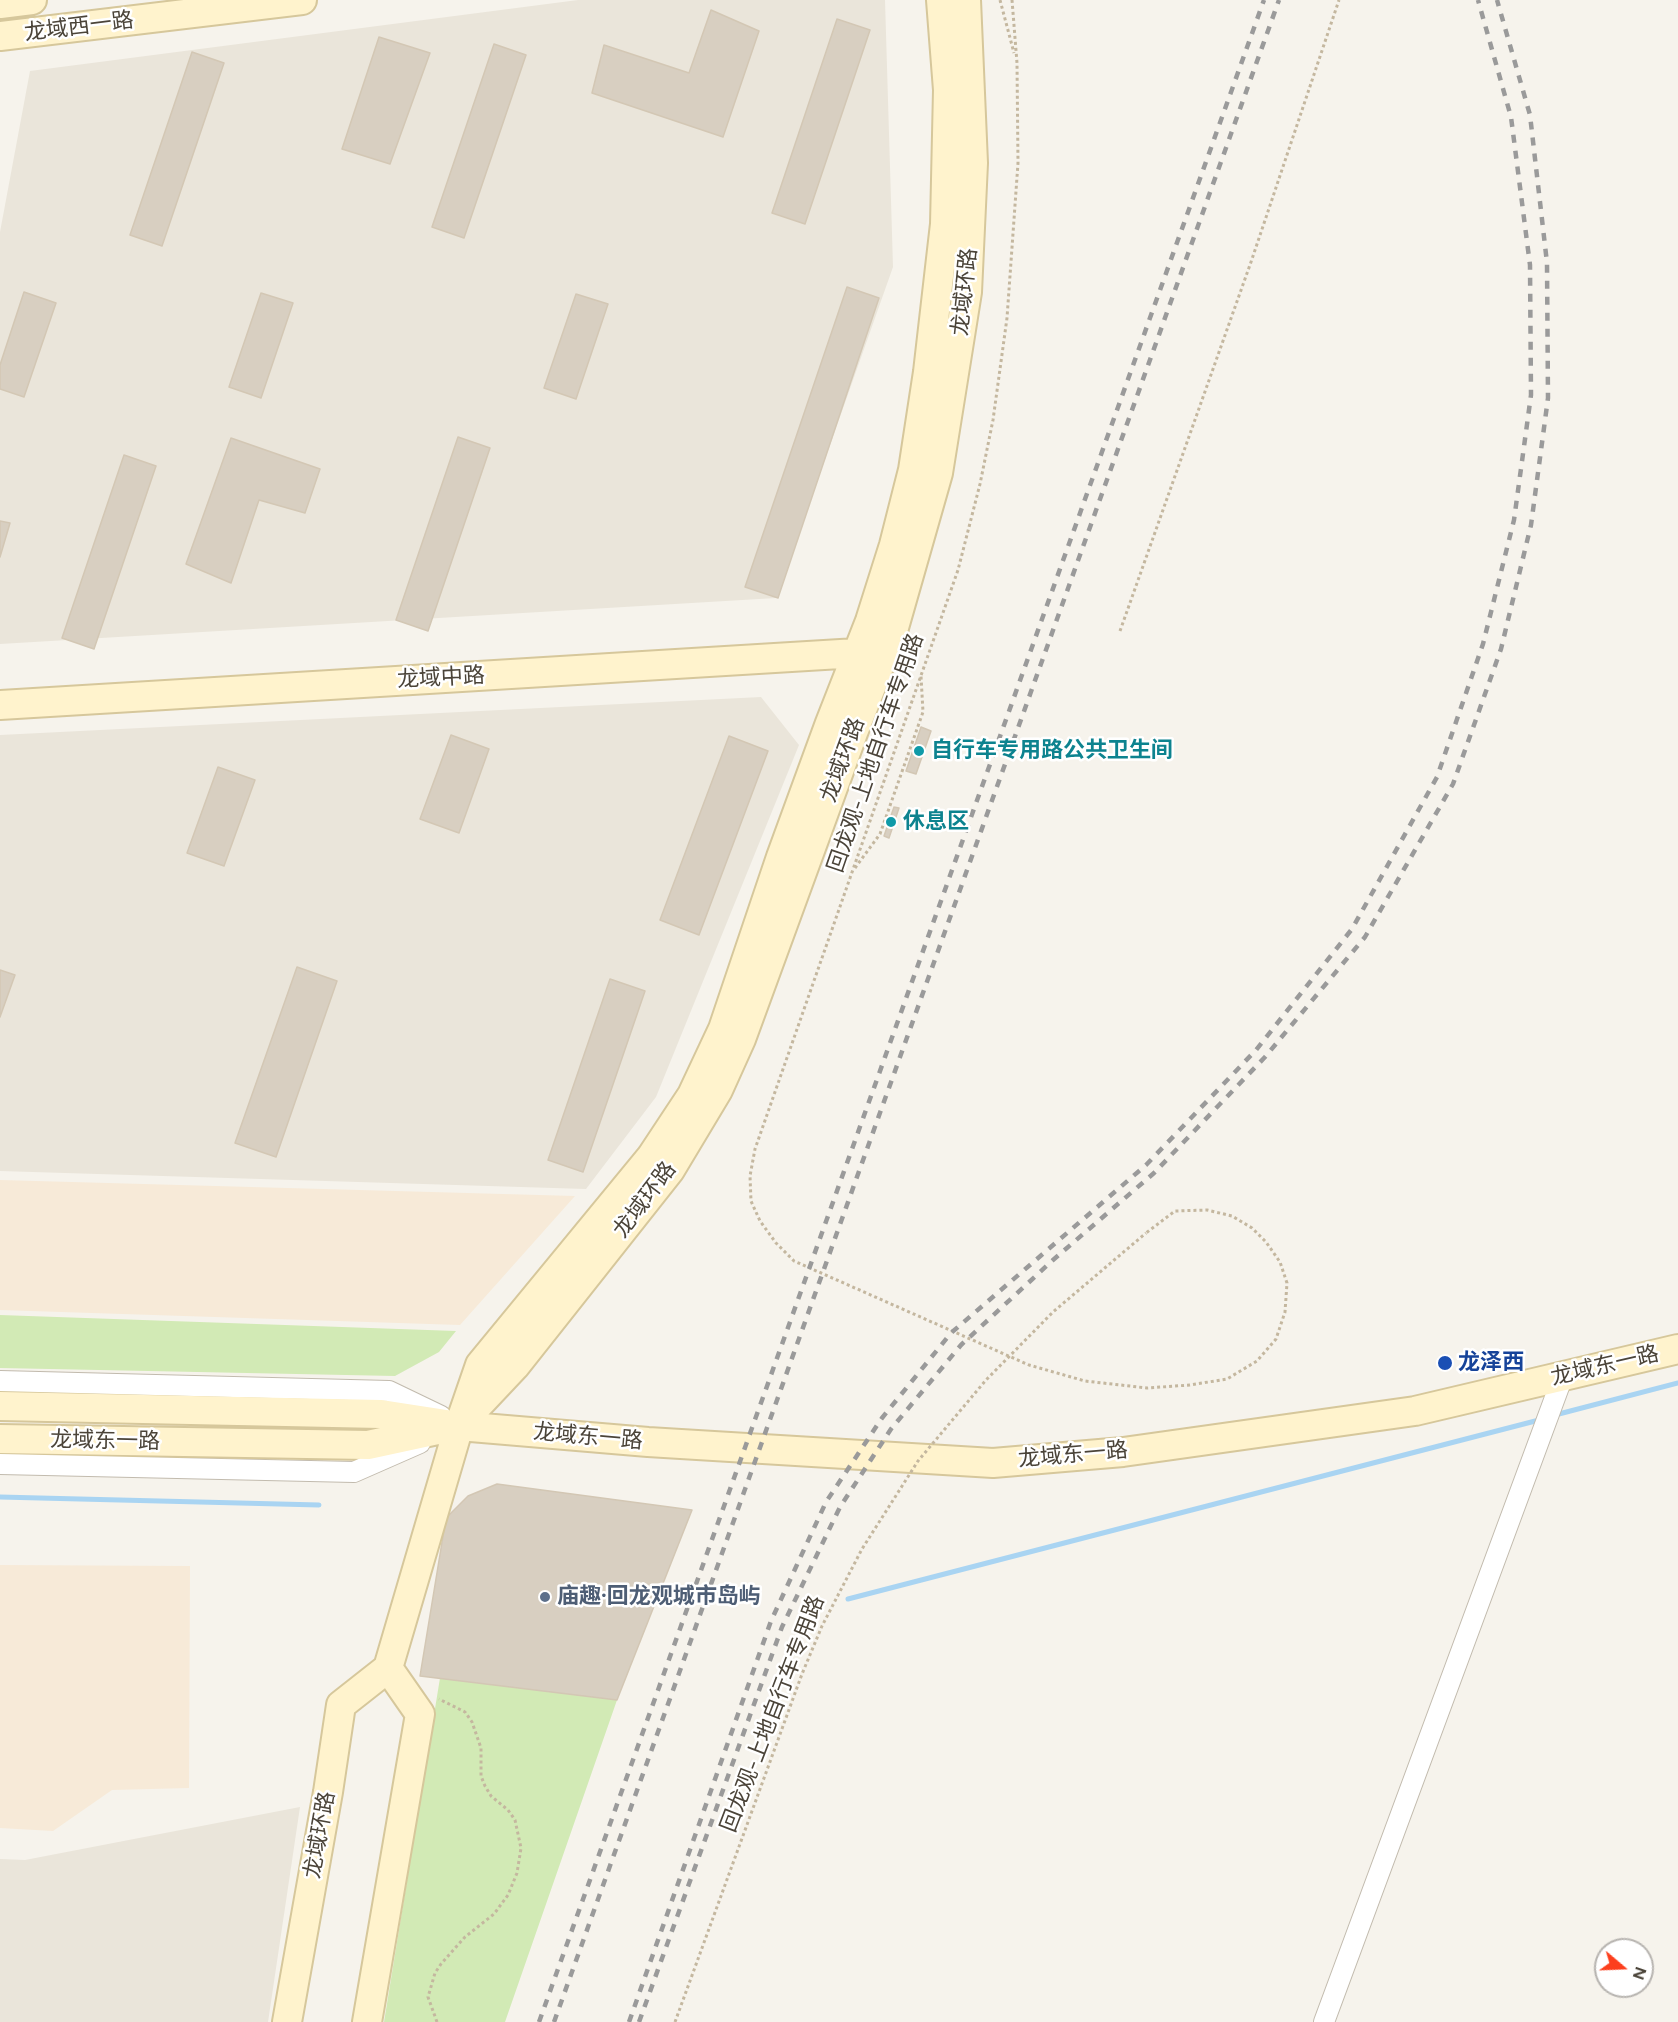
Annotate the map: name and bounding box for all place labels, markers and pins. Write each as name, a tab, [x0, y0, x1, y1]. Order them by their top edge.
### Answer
place label: 自行车专用路公共卫生间	[931, 738, 1173, 764]
marker: 自行车专用路公共卫生间	[912, 744, 926, 758]
place label: 休息区	[903, 809, 969, 835]
marker: 休息区	[884, 815, 898, 829]
place label: 龙泽西	[1458, 1350, 1524, 1376]
marker: 龙泽西	[1436, 1354, 1454, 1372]
place label: 庙趣·回龙观城市岛屿	[557, 1584, 761, 1610]
marker: 庙趣·回龙观城市岛屿	[538, 1590, 552, 1604]

